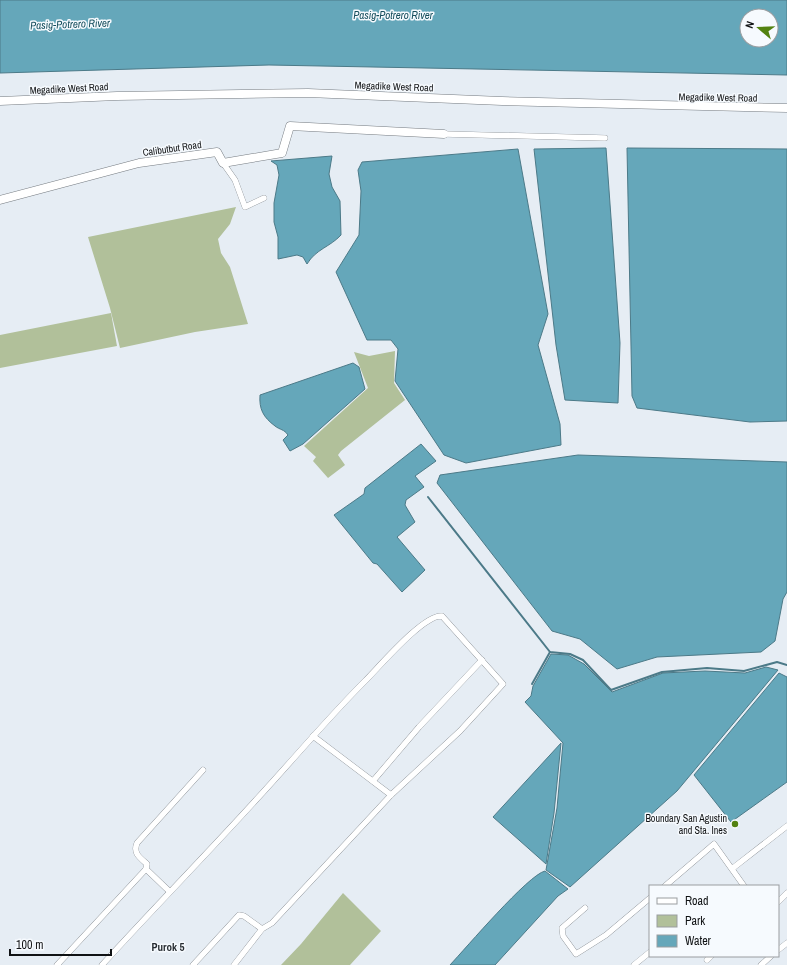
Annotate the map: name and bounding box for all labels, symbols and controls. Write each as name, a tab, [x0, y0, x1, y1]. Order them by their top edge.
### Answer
water label: Pasig-Potrero River	[353, 8, 434, 22]
north arrow	[739, 8, 779, 48]
water label: Pasig-Potrero River	[30, 16, 111, 32]
text: N	[742, 19, 757, 30]
street label: Megadike West Road	[354, 79, 434, 94]
street label: Megadike West Road	[29, 80, 109, 97]
street label: Megadike West Road	[679, 90, 757, 105]
street label: Calibutbut Road	[142, 138, 202, 159]
place label: Boundary San Agustin and Sta. Ines	[645, 812, 727, 837]
marker: Boundary San Agustin and Sta. Ines	[730, 819, 740, 829]
legend	[649, 885, 779, 957]
text: Road	[685, 893, 709, 909]
text: Park	[685, 913, 705, 929]
scale bar	[10, 931, 111, 957]
text: Water	[685, 933, 712, 949]
text: 100 m	[16, 937, 43, 953]
district label: Purok 5	[151, 940, 185, 954]

